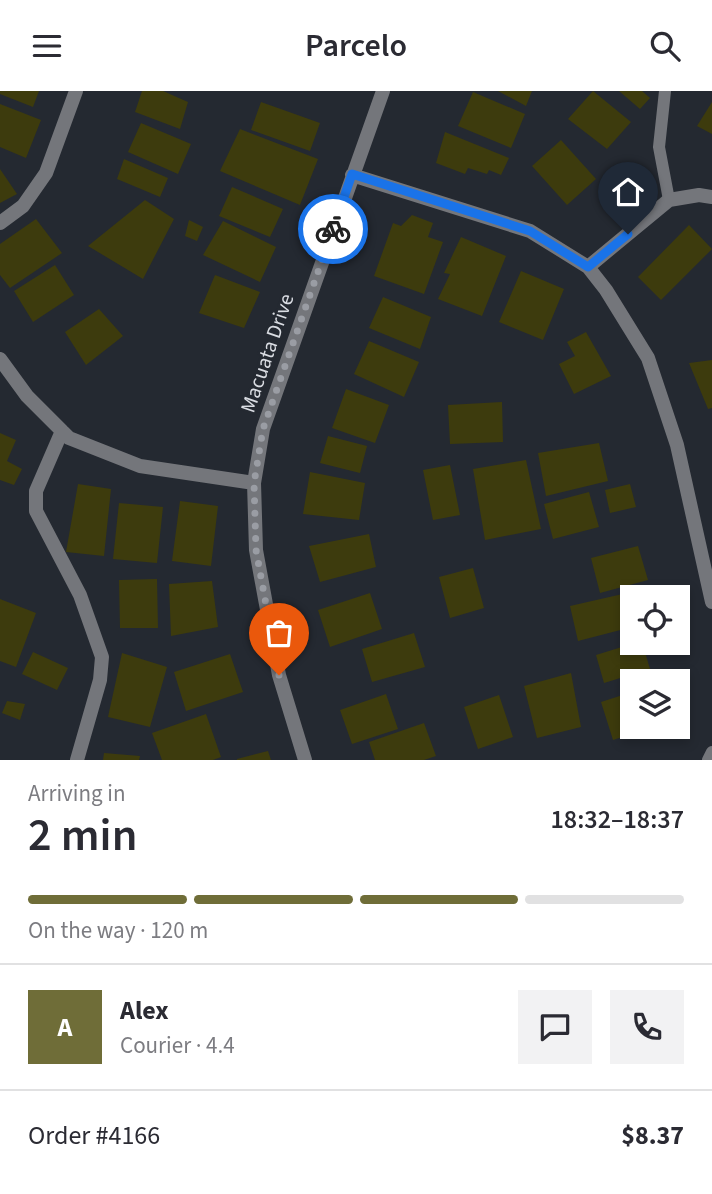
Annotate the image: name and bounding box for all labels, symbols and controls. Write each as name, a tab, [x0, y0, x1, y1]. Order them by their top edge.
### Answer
text: Parcelo	[305, 23, 407, 69]
icon: menu	[28, 27, 66, 65]
icon: search	[646, 27, 684, 65]
pin	[598, 162, 658, 234]
icon: home	[609, 173, 647, 211]
courier	[298, 194, 368, 264]
icon: bike	[314, 210, 352, 248]
street label: Macuata Drive	[233, 289, 301, 417]
map controls	[620, 585, 690, 739]
button: locate	[620, 585, 690, 655]
pin	[249, 603, 309, 675]
icon: bag	[260, 614, 298, 652]
button: layers	[620, 669, 690, 739]
text: Arriving in	[28, 777, 126, 810]
text: 18:32–18:37	[551, 801, 684, 838]
text: 2 min	[28, 803, 137, 868]
text: On the way · 120 m	[28, 914, 208, 947]
button: chat	[518, 990, 592, 1064]
button: phone	[610, 990, 684, 1064]
text: Alex	[120, 992, 169, 1029]
text: A	[58, 1009, 72, 1046]
text: Courier · 4.4	[120, 1029, 235, 1062]
text: Order #4166	[28, 1117, 160, 1154]
text: $8.37	[621, 1117, 684, 1154]

